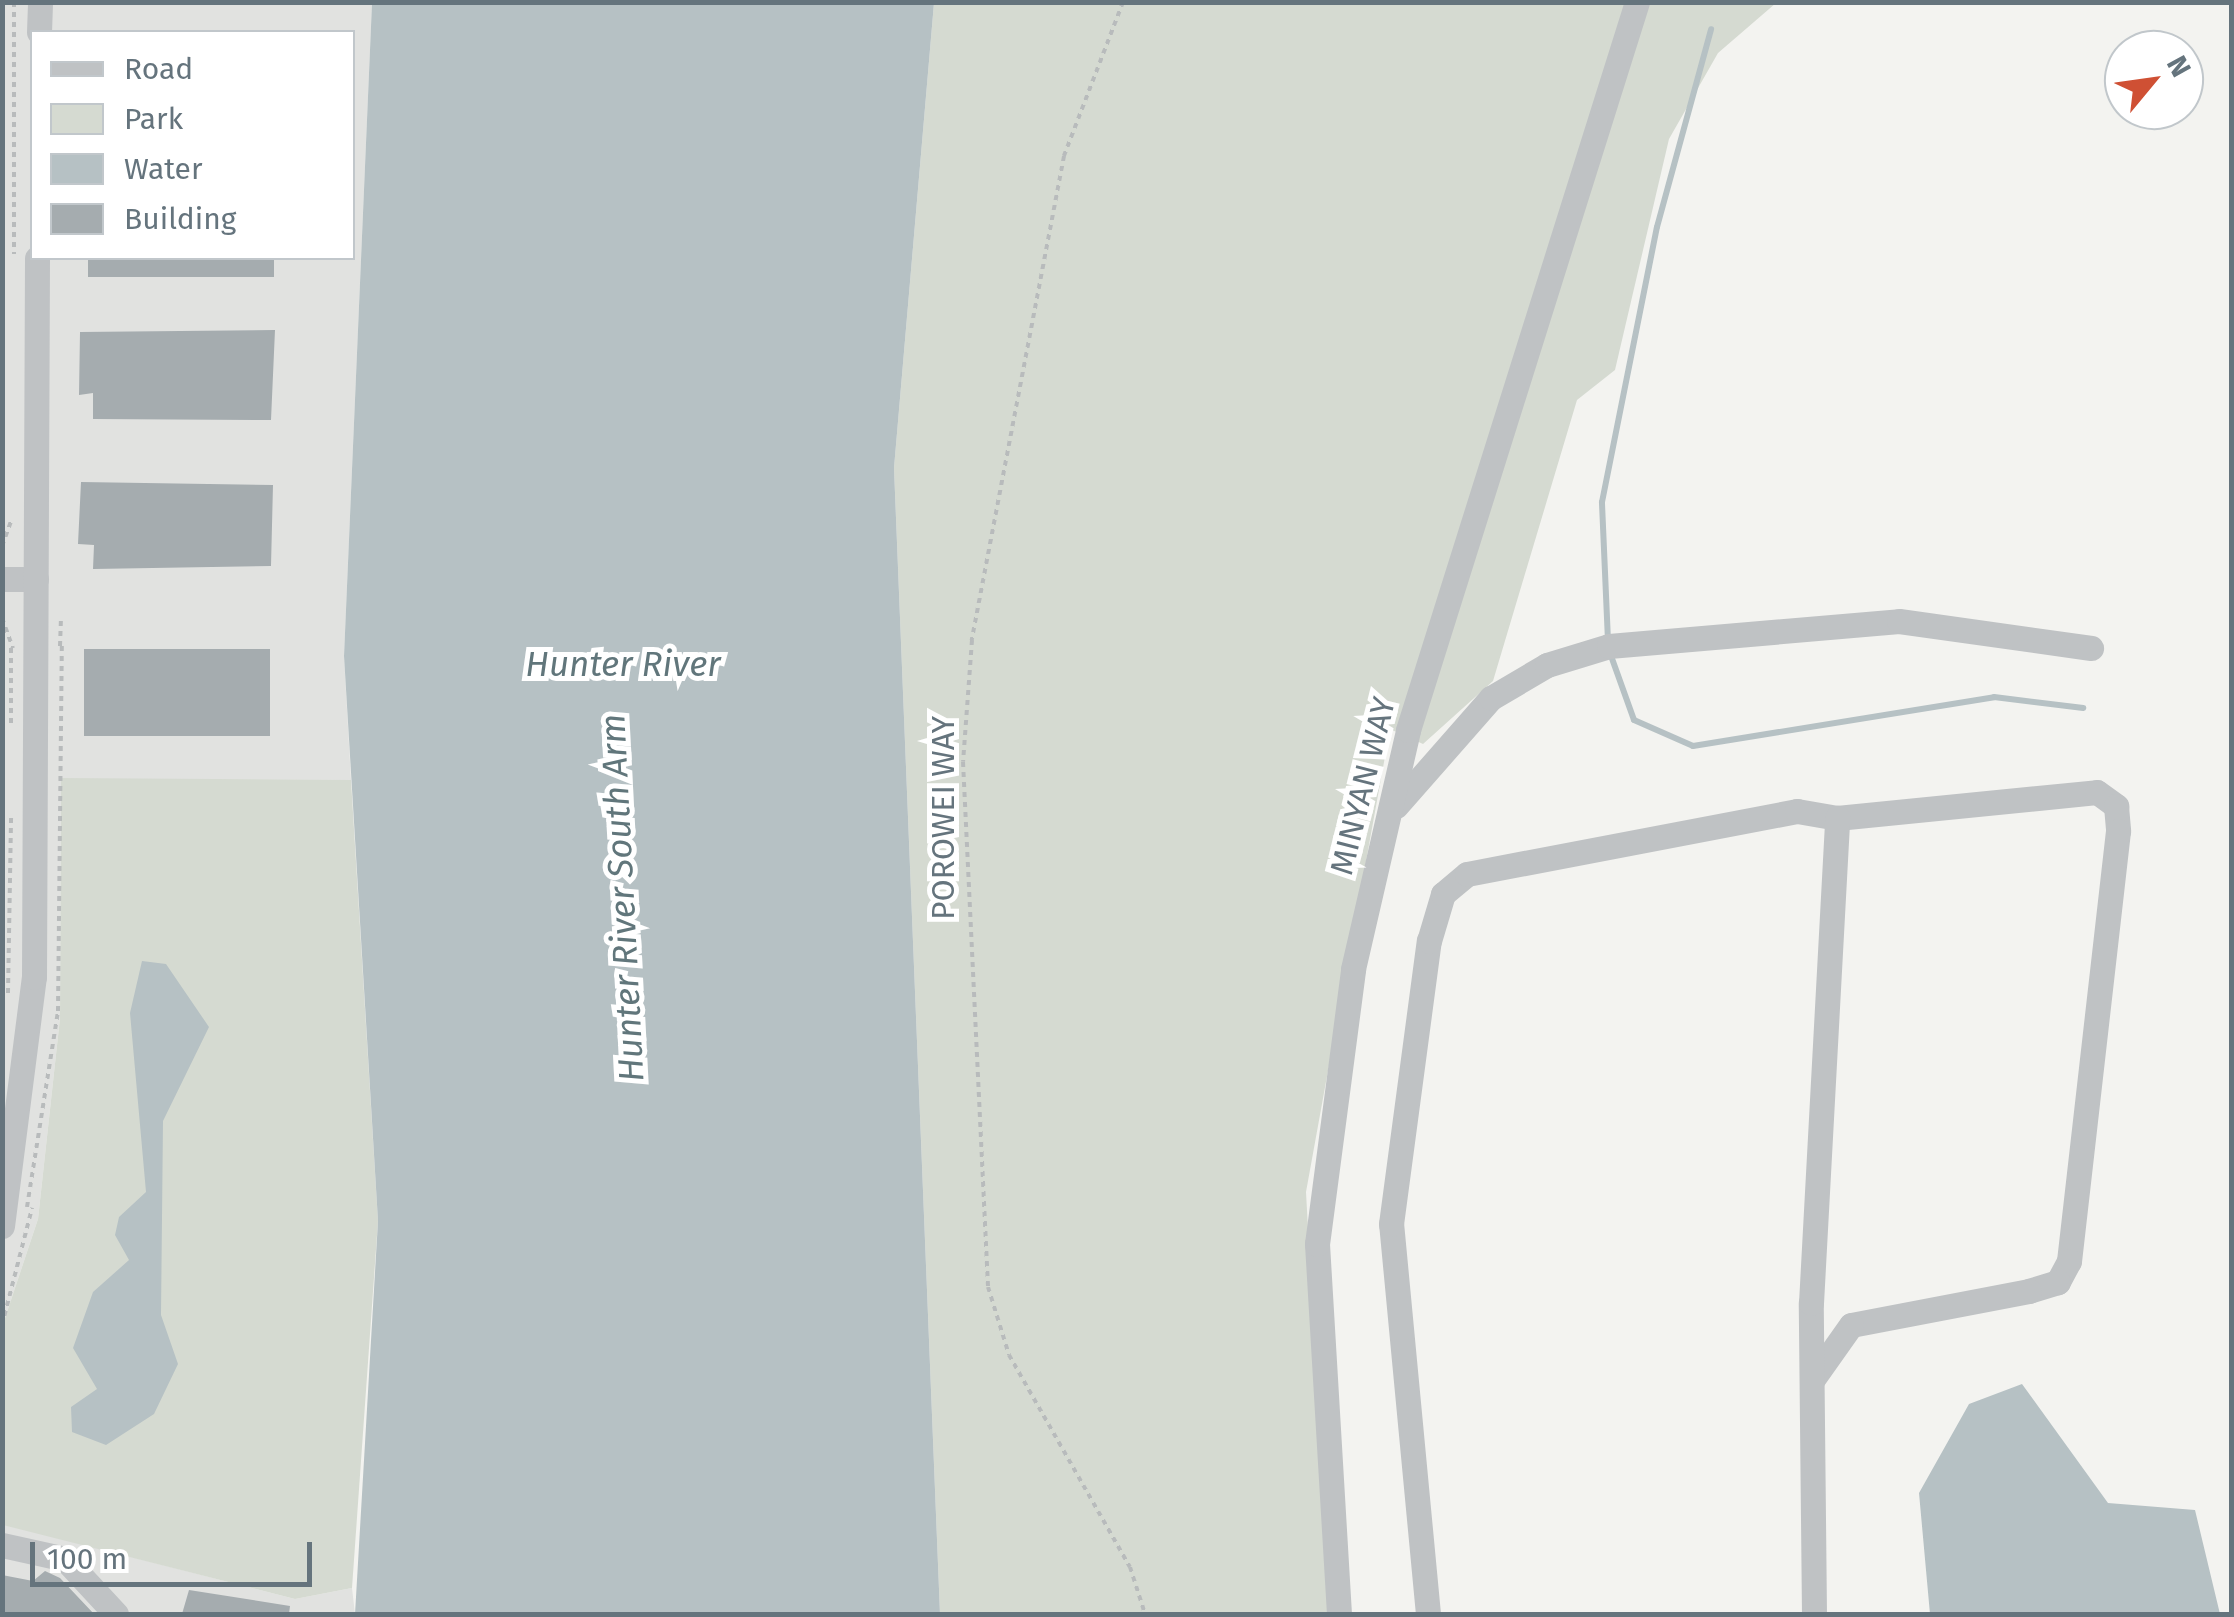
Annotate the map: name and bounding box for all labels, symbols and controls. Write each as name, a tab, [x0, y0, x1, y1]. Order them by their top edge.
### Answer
legend	[30, 30, 355, 260]
north arrow	[2104, 30, 2204, 130]
text: N	[2160, 50, 2198, 82]
text: Road	[124, 51, 193, 87]
text: Park	[124, 101, 183, 137]
text: Water	[124, 151, 203, 187]
text: Building	[124, 201, 236, 237]
water label: Hunter River	[525, 643, 721, 685]
street label: MINYAN WAY	[1322, 693, 1404, 879]
water label: Hunter River South Arm	[591, 713, 653, 1083]
street label: POROWEI WAY	[924, 716, 962, 920]
scale bar	[35, 1522, 318, 1584]
text: 100 m	[47, 1541, 127, 1577]

